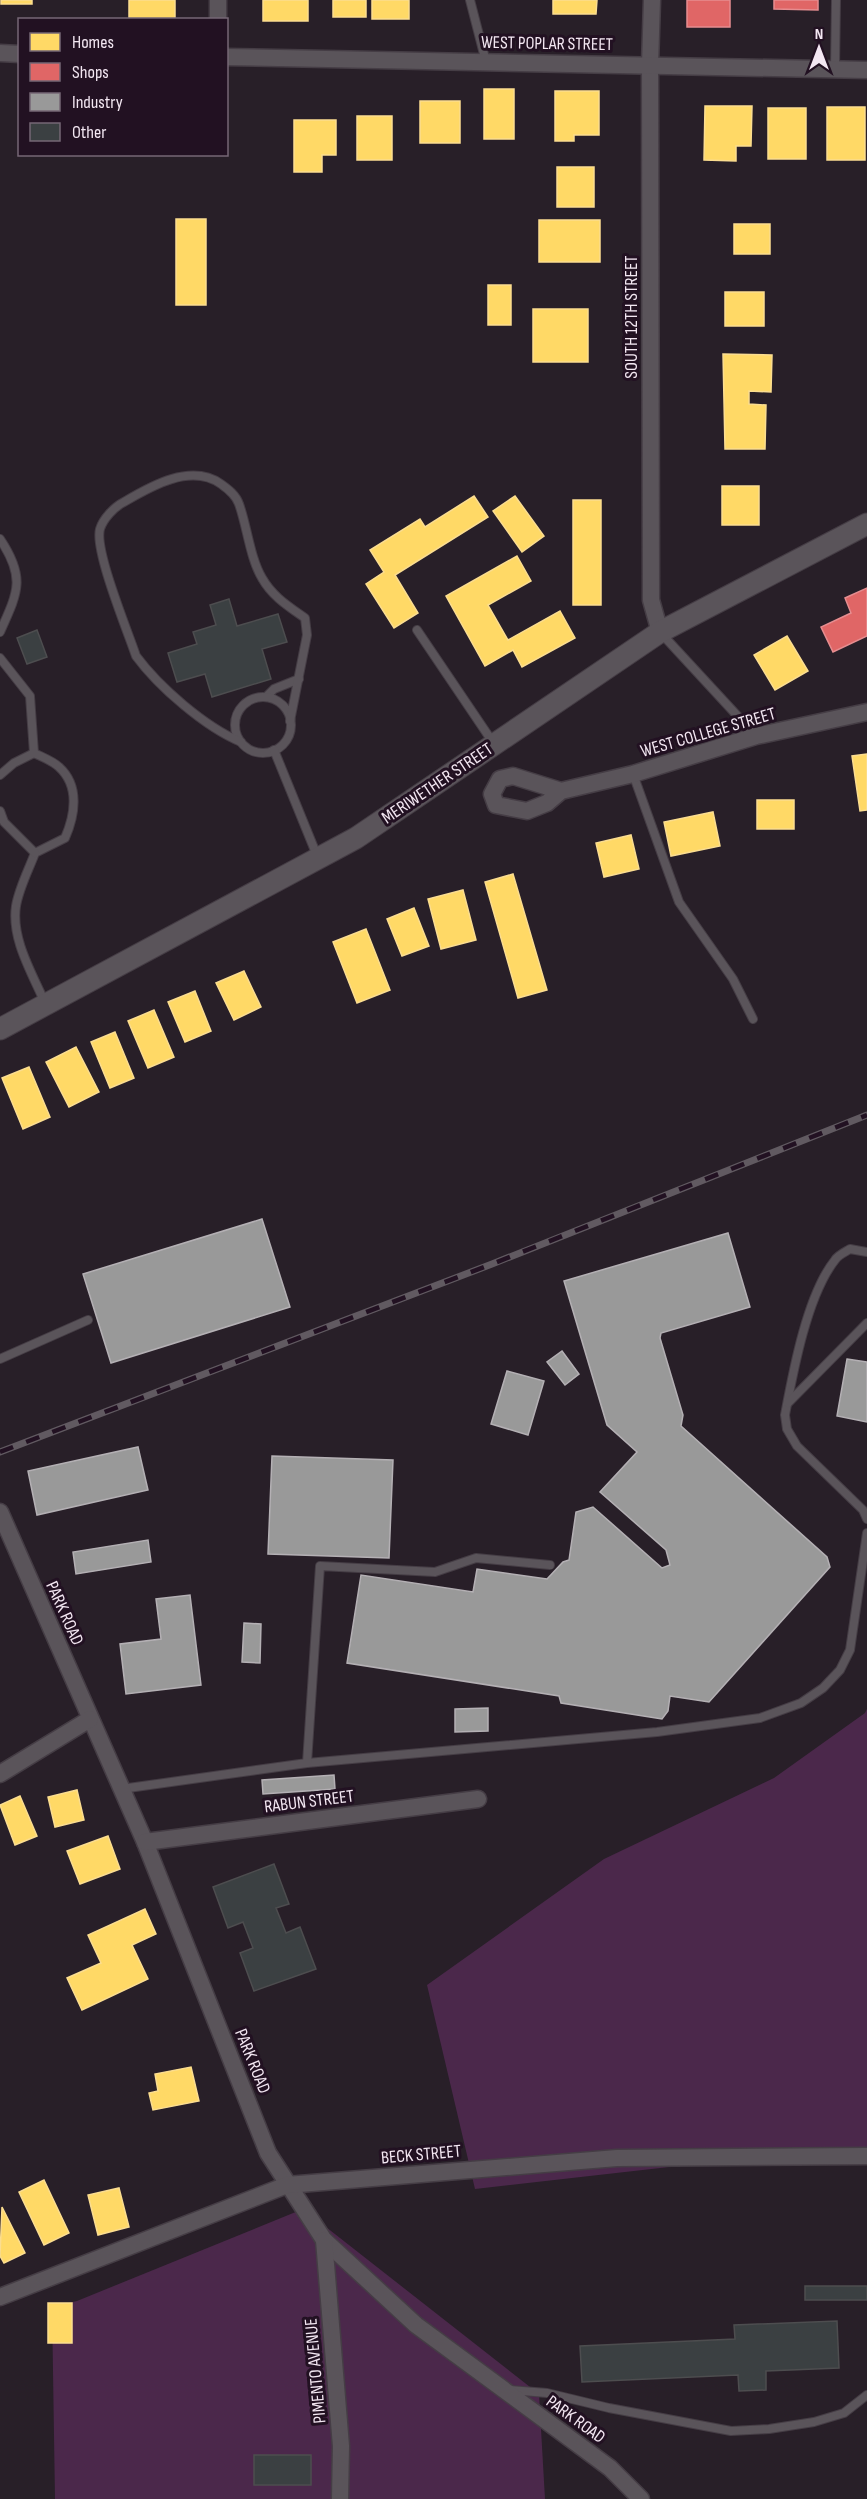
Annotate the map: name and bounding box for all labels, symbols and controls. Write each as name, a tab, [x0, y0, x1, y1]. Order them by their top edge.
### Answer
legend	[18, 18, 228, 156]
north arrow	[789, 18, 849, 78]
text: N	[815, 25, 823, 44]
text: Homes	[72, 32, 114, 53]
street label: WEST POPLAR STREET	[481, 32, 613, 55]
text: Shops	[72, 62, 109, 83]
text: Industry	[72, 92, 123, 113]
text: Other	[72, 122, 106, 143]
street label: SOUTH 12TH STREET	[621, 255, 642, 379]
street label: WEST COLLEGE STREET	[638, 703, 778, 762]
street label: MERIWETHER STREET	[378, 738, 497, 828]
street label: PARK ROAD	[41, 1578, 88, 1648]
street label: RABUN STREET	[263, 1786, 355, 1817]
street label: PARK ROAD	[230, 2026, 275, 2097]
street label: BECK STREET	[380, 2141, 462, 2168]
street label: PIMENTO AVENUE	[300, 2318, 331, 2424]
street label: PARK ROAD	[542, 2391, 609, 2448]

